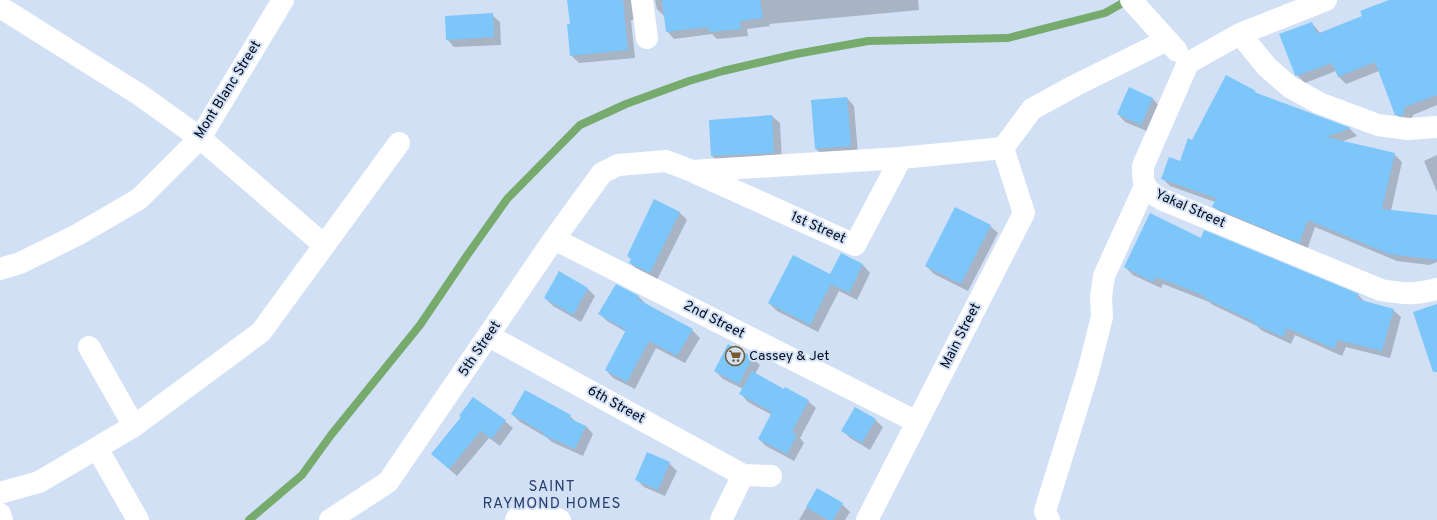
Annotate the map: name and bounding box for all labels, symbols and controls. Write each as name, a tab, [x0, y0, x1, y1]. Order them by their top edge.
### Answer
street label: Mont Blanc Street	[191, 38, 265, 142]
street label: Yakal Street	[1152, 186, 1228, 232]
street label: 1st Street	[788, 208, 848, 248]
street label: 2nd Street	[681, 297, 747, 343]
street label: Main Street	[937, 300, 985, 372]
street label: 5th Street	[455, 318, 505, 380]
supermarket icon: Cassey & Jet	[724, 345, 746, 367]
place label: Cassey & Jet	[749, 348, 829, 365]
street label: 6th Street	[584, 382, 648, 428]
district label: SAINT RAYMOND HOMES	[482, 478, 622, 514]

